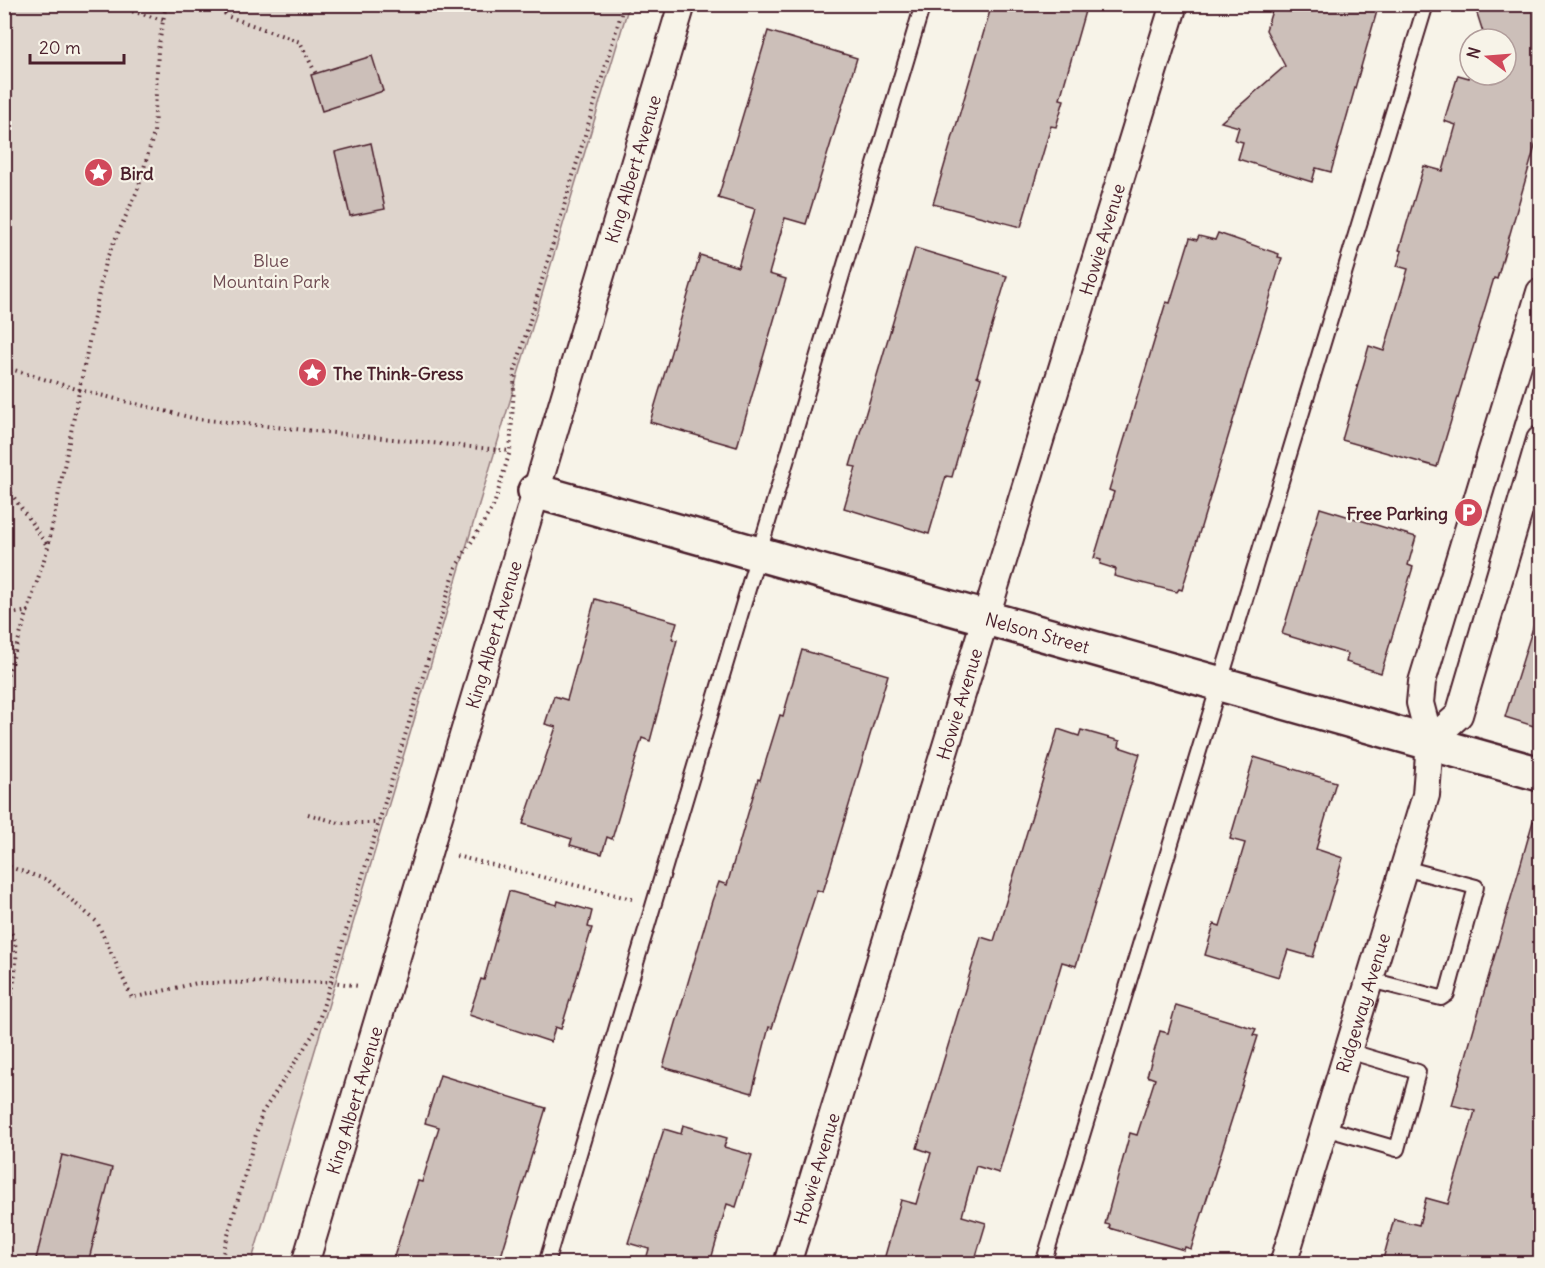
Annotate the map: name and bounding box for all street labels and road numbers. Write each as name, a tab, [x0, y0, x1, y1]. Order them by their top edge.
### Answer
street label: King Albert Avenue	[600, 92, 666, 246]
street label: Howie Avenue	[1074, 181, 1130, 298]
street label: King Albert Avenue	[460, 558, 526, 711]
street label: Nelson Street	[983, 607, 1092, 658]
street label: Howie Avenue	[931, 645, 987, 762]
street label: Ridgeway Avenue	[1330, 930, 1395, 1076]
street label: King Albert Avenue	[321, 1023, 387, 1177]
street label: Howie Avenue	[788, 1110, 844, 1227]

